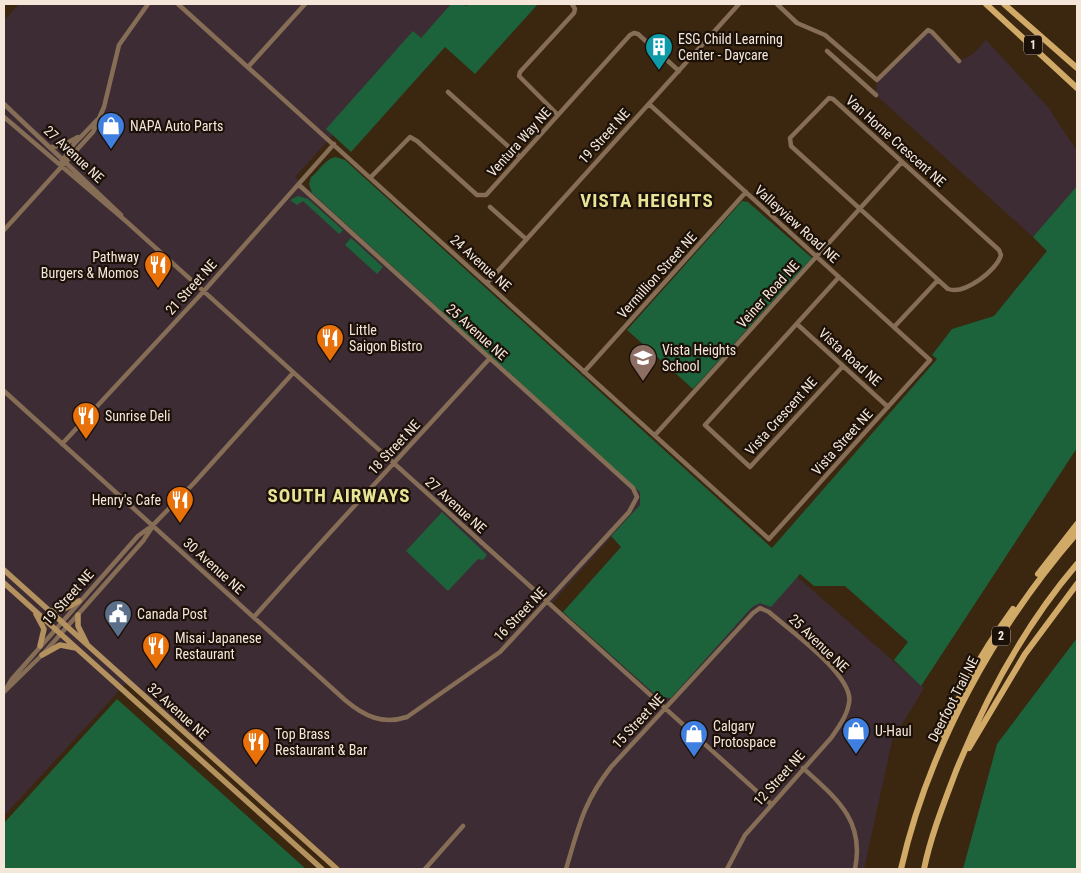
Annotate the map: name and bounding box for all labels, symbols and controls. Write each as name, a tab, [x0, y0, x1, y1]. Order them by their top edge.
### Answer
place label: ESG Child Learning Center - Daycare	[678, 31, 783, 63]
building icon: ESG Child Learning Center - Daycare	[644, 32, 674, 71]
road number: 1	[1024, 36, 1042, 54]
street label: Van Horne Crescent NE	[843, 92, 949, 190]
street label: Ventura Way NE	[484, 104, 554, 180]
street label: 19 Street NE	[575, 105, 633, 167]
shop icon: NAPA Auto Parts	[96, 111, 126, 150]
place label: NAPA Auto Parts	[130, 118, 224, 134]
street label: 27 Avenue NE	[41, 122, 107, 186]
street label: Valleyview Road NE	[752, 182, 843, 266]
district label: VISTA HEIGHTS	[580, 189, 714, 212]
street label: Vermillion Street NE	[614, 229, 700, 321]
street label: 24 Avenue NE	[447, 232, 515, 294]
place label: Pathway Burgers & Momos	[41, 249, 139, 281]
restaurant icon: Pathway Burgers & Momos	[143, 250, 173, 289]
street label: 21 Street NE	[162, 256, 220, 318]
street label: Veiner Road NE	[734, 257, 802, 331]
street label: 25 Avenue NE	[443, 301, 511, 363]
place label: Little Saigon Bistro	[349, 322, 423, 354]
restaurant icon: Little Saigon Bistro	[315, 323, 345, 362]
street label: Vista Road NE	[815, 325, 885, 389]
place label: Vista Heights School	[662, 342, 736, 374]
school or university icon: Vista Heights School	[628, 343, 658, 382]
street label: Vista Crescent NE	[742, 374, 820, 458]
restaurant icon: Sunrise Deli	[71, 401, 101, 440]
street label: Vista Street NE	[808, 406, 876, 478]
place label: Sunrise Deli	[105, 408, 170, 424]
street label: 18 Street NE	[365, 416, 423, 478]
street label: 27 Avenue NE	[422, 474, 490, 536]
district label: SOUTH AIRWAYS	[267, 484, 411, 507]
restaurant icon: Henry's Cafe	[165, 485, 195, 524]
place label: Henry's Cafe	[92, 492, 161, 508]
street label: 30 Avenue NE	[180, 535, 248, 597]
street label: 19 Street NE	[39, 566, 97, 628]
street label: 16 Street NE	[490, 584, 550, 644]
public building icon: Canada Post	[103, 599, 133, 638]
place label: Canada Post	[137, 606, 207, 622]
street label: 25 Avenue NE	[786, 611, 852, 675]
road number: 2	[992, 626, 1010, 646]
place label: Misai Japanese Restaurant	[175, 630, 262, 662]
restaurant icon: Misai Japanese Restaurant	[141, 631, 171, 670]
street label: Deerfoot Trail NE	[925, 654, 981, 744]
street label: 32 Avenue NE	[144, 680, 212, 742]
street label: 15 Street NE	[609, 690, 667, 752]
shop icon: U-Haul	[841, 716, 871, 755]
place label: Calgary Protospace	[713, 718, 776, 750]
shop icon: Calgary Protospace	[679, 719, 709, 758]
place label: U-Haul	[875, 723, 912, 739]
place label: Top Brass Restaurant & Bar	[275, 726, 367, 758]
restaurant icon: Top Brass Restaurant & Bar	[241, 727, 271, 766]
street label: 12 Street NE	[750, 747, 808, 809]

